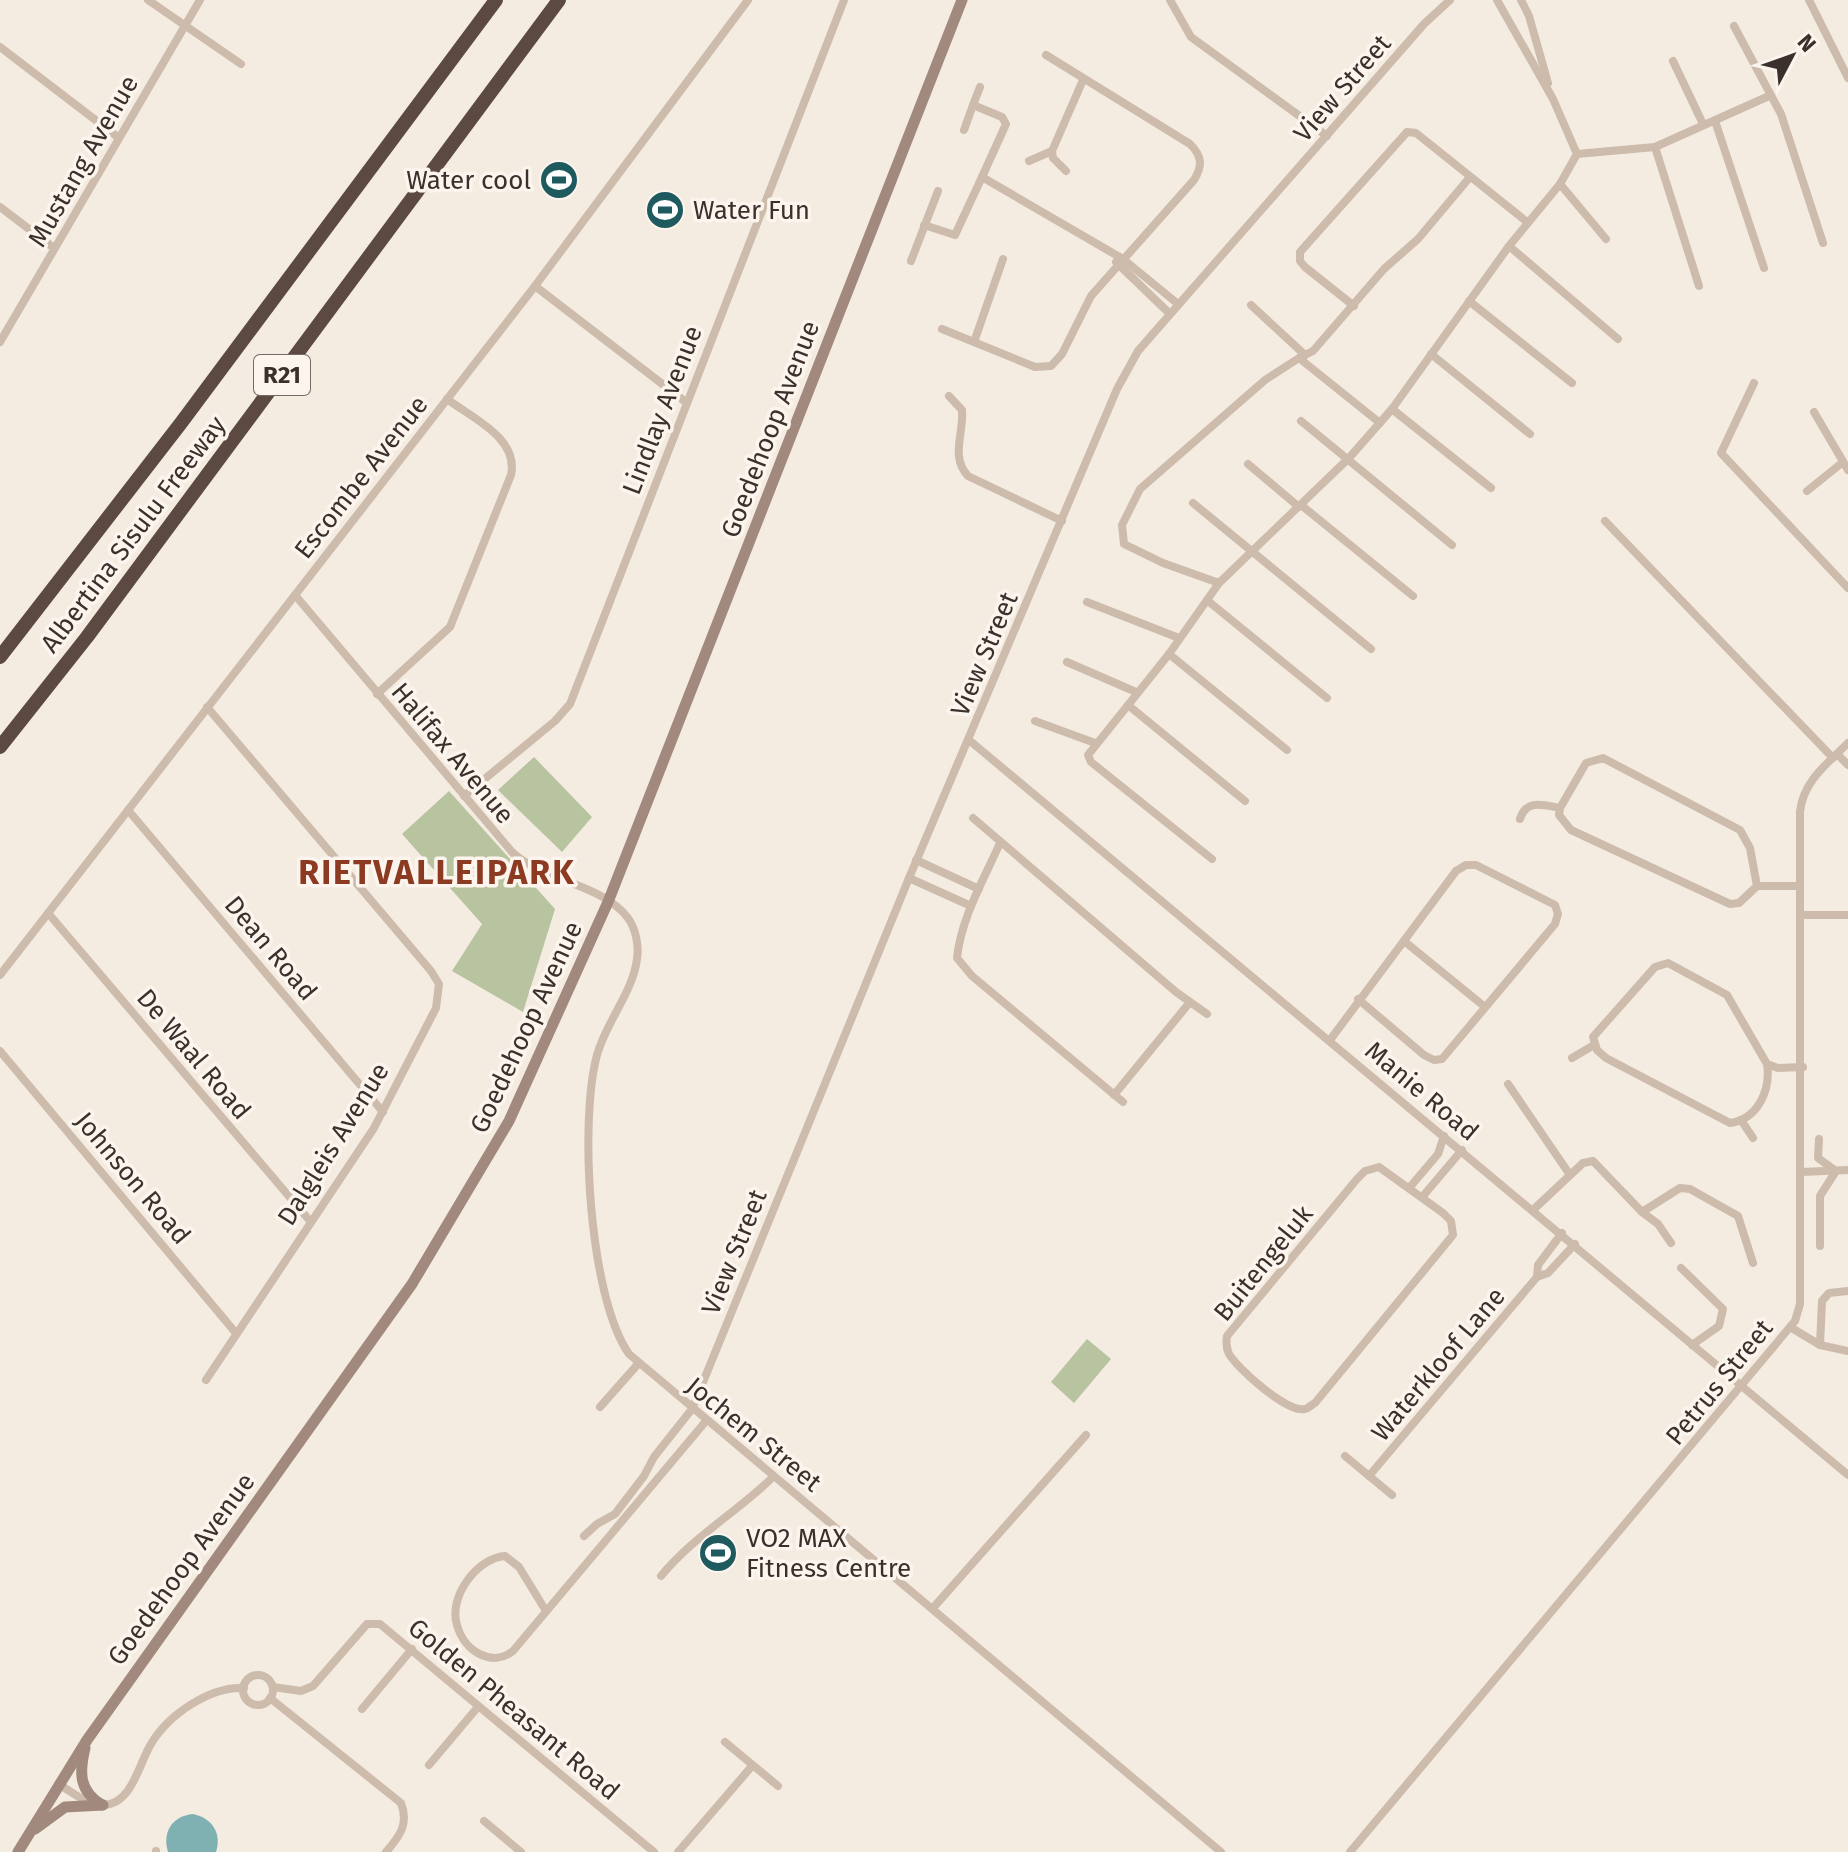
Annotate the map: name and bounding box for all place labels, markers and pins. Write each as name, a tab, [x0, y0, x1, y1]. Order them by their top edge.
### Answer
sports icon: Water cool	[538, 159, 580, 201]
place label: Water cool	[406, 165, 531, 196]
sports icon: Water Fun	[644, 189, 686, 231]
place label: Water Fun	[693, 195, 810, 226]
place label: VO2 MAX Fitness Centre	[746, 1523, 911, 1584]
sports icon: VO2 MAX Fitness Centre	[697, 1532, 739, 1574]

